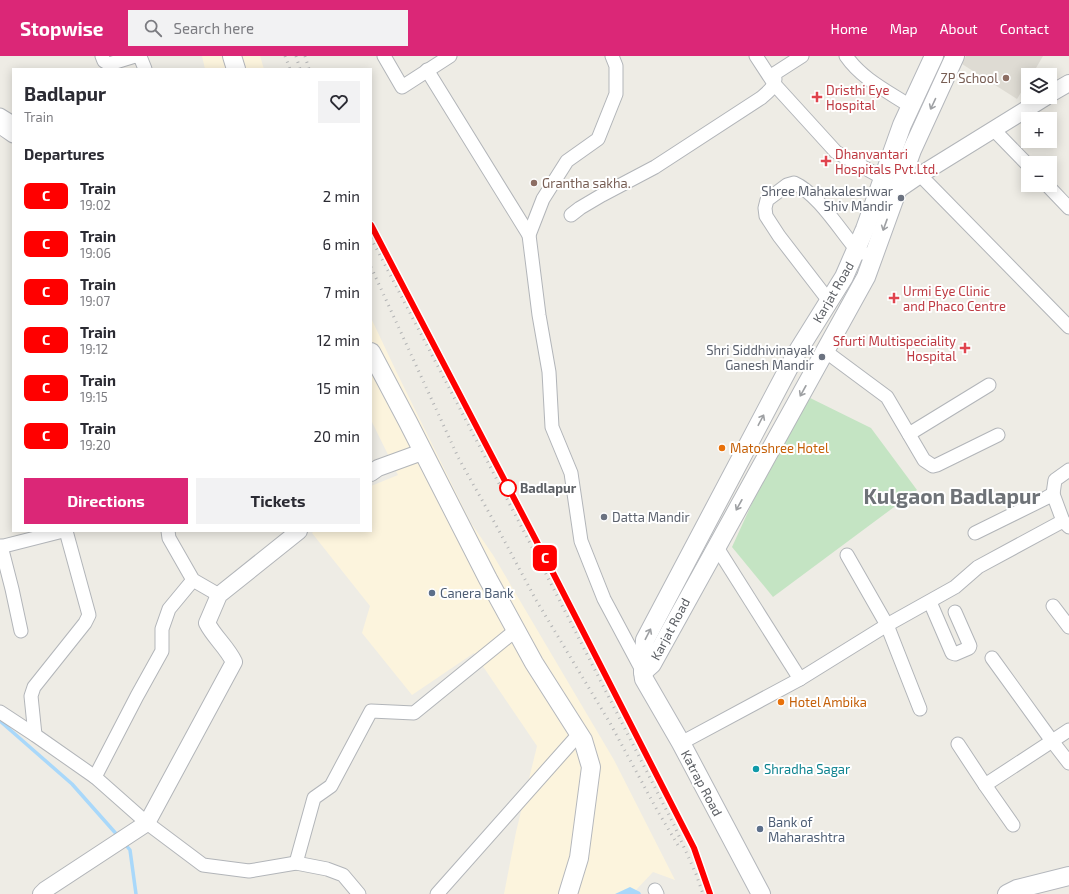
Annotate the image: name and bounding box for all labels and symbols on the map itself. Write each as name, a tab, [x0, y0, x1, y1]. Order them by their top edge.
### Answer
place label: ZP School	[940, 70, 998, 86]
marker: ZP School	[1001, 73, 1011, 83]
place label: Dristhi Eye Hospital	[826, 82, 889, 113]
marker: Dristhi Eye Hospital	[811, 91, 823, 103]
one-way arrow	[929, 98, 936, 110]
place label: Dhanvantari Hospitals Pvt.Ltd.	[835, 146, 938, 177]
marker: Dhanvantari Hospitals Pvt.Ltd.	[820, 155, 832, 167]
place label: Grantha sakha.	[542, 175, 631, 191]
marker: Grantha sakha.	[529, 178, 539, 188]
place label: Shree Mahakaleshwar Shiv Mandir	[761, 183, 893, 214]
marker: Shree Mahakaleshwar Shiv Mandir	[896, 193, 906, 203]
one-way arrow	[881, 219, 889, 231]
street label: Karjat Road	[809, 258, 857, 326]
place label: Urmi Eye Clinic and Phaco Centre	[903, 283, 1006, 314]
marker: Urmi Eye Clinic and Phaco Centre	[888, 292, 900, 304]
place label: Sfurti Multispeciality Hospital	[833, 333, 956, 364]
place label: Shri Siddhivinayak Ganesh Mandir	[706, 342, 814, 373]
marker: Sfurti Multispeciality Hospital	[959, 342, 971, 354]
marker: Shri Siddhivinayak Ganesh Mandir	[817, 352, 827, 362]
one-way arrow	[798, 385, 806, 397]
one-way arrow	[758, 414, 766, 426]
place label: Matoshree Hotel	[730, 440, 829, 456]
marker: Matoshree Hotel	[717, 443, 727, 453]
marker: Badlapur	[499, 479, 517, 497]
place label: Badlapur	[520, 480, 577, 496]
district label: Kulgaon Badlapur	[864, 483, 1041, 508]
one-way arrow	[735, 499, 743, 511]
place label: Datta Mandir	[612, 509, 690, 525]
marker: Datta Mandir	[599, 512, 609, 522]
line badge: C	[532, 545, 558, 571]
place label: Canera Bank	[440, 585, 514, 601]
marker: Canera Bank	[427, 588, 437, 598]
street label: Karjat Road	[647, 595, 693, 663]
one-way arrow	[645, 628, 653, 640]
place label: Hotel Ambika	[789, 694, 867, 710]
marker: Hotel Ambika	[776, 697, 786, 707]
street label: Katrap Road	[678, 747, 726, 819]
place label: Shradha Sagar	[764, 761, 850, 777]
marker: Shradha Sagar	[751, 764, 761, 774]
place label: Bank of Maharashtra	[768, 814, 845, 845]
marker: Bank of Maharashtra	[755, 824, 765, 834]

